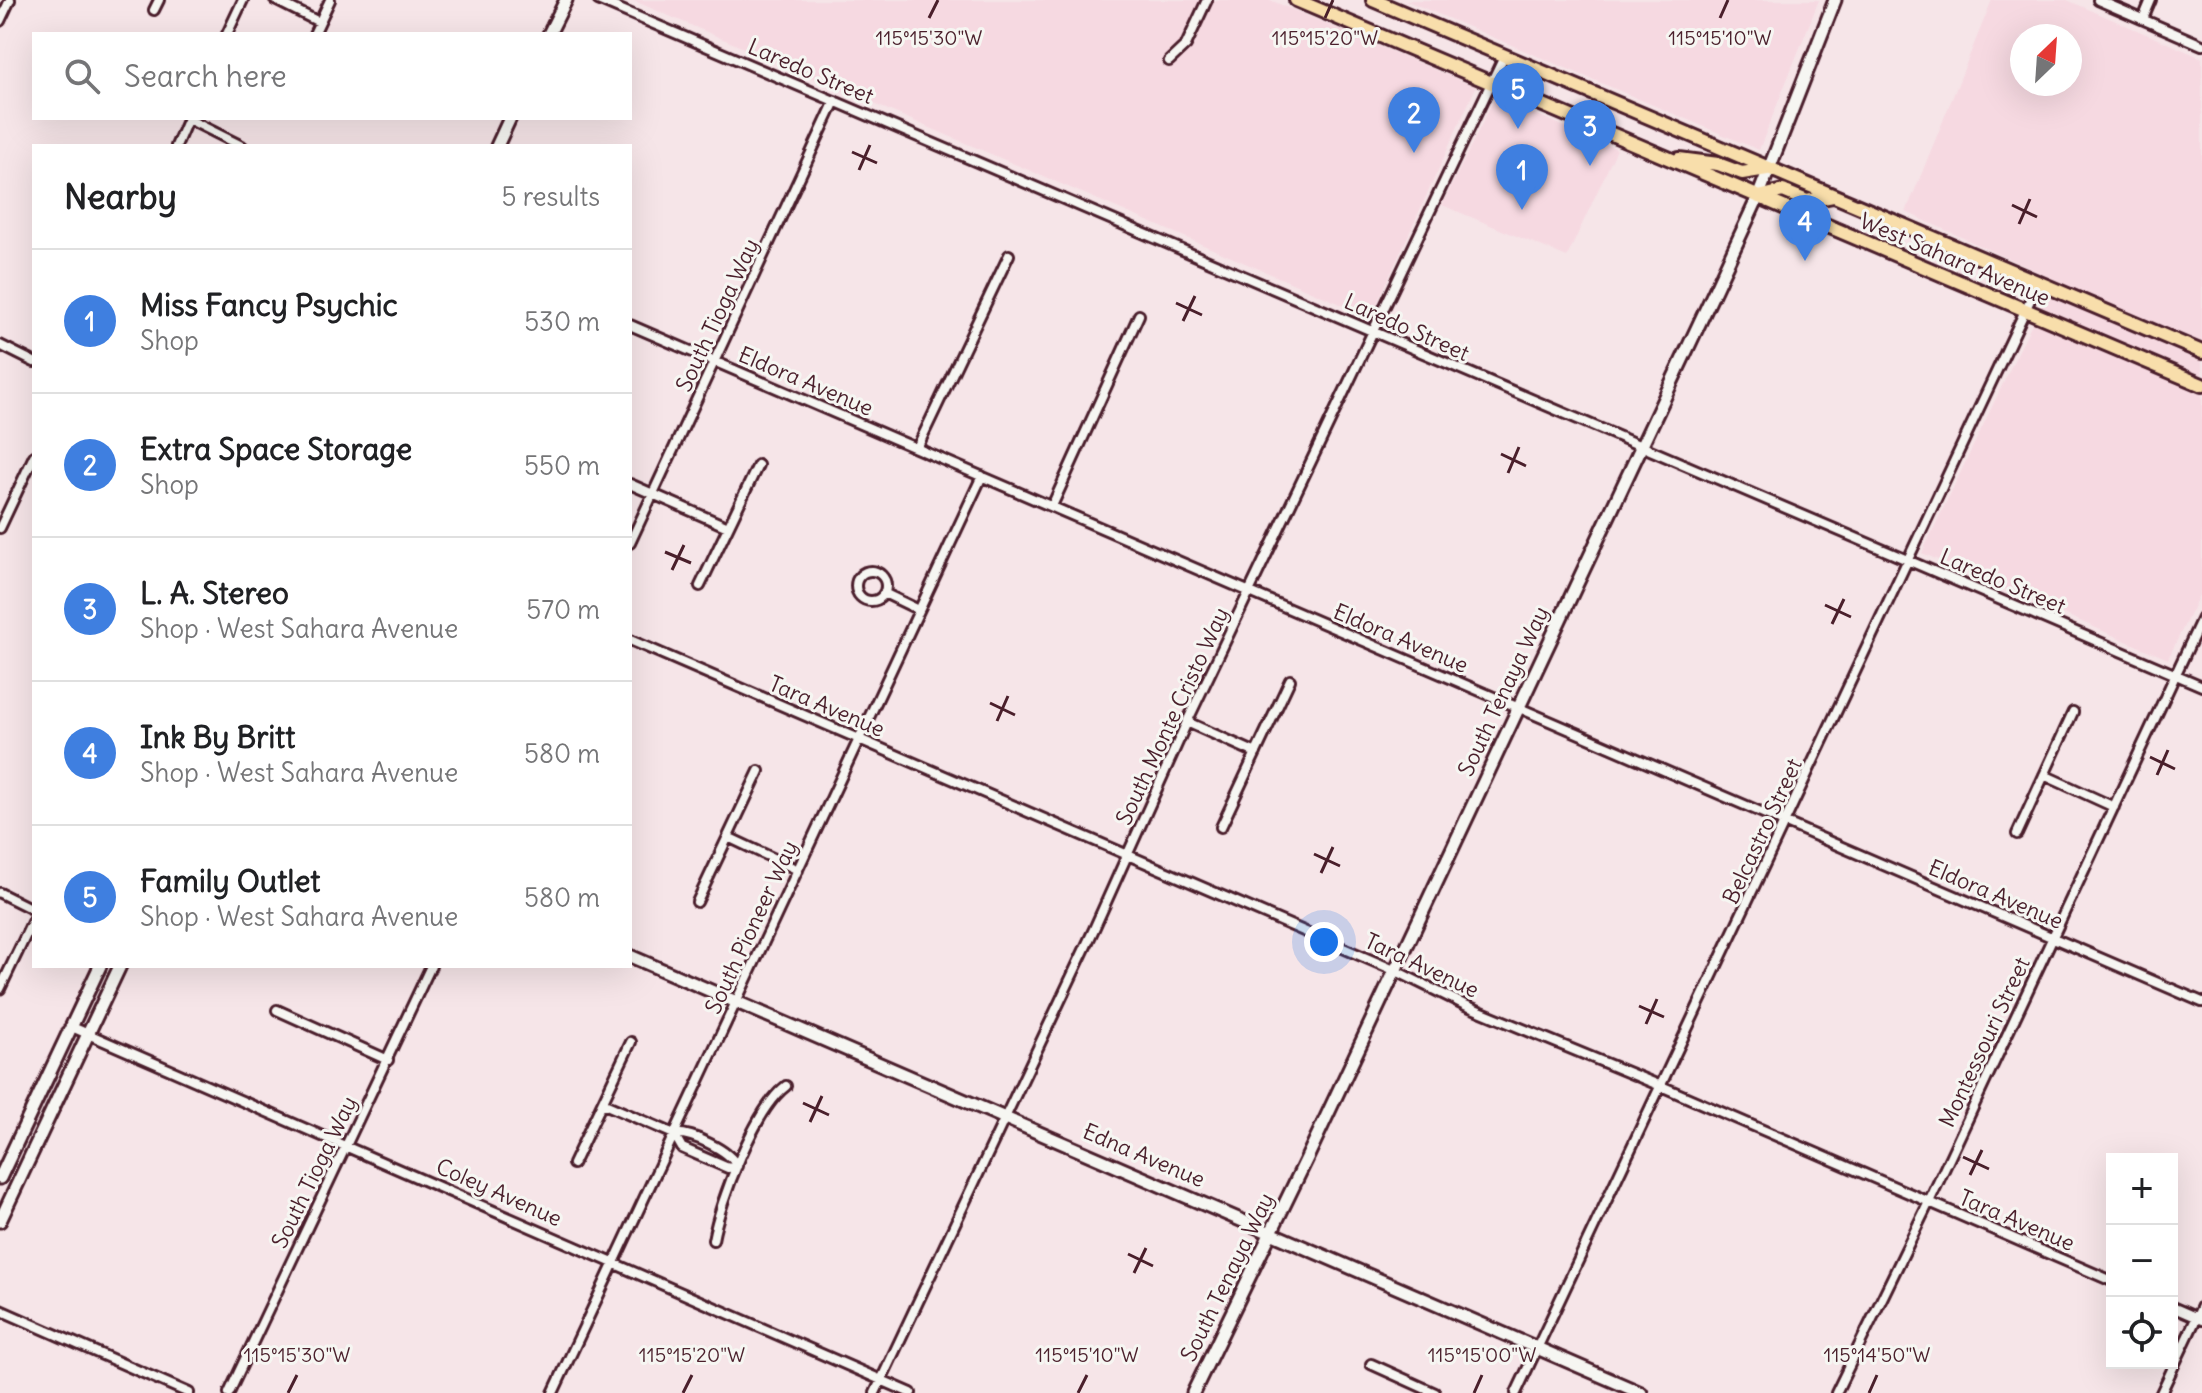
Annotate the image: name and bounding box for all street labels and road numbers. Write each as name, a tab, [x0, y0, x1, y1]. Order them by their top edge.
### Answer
street label: Laredo Street	[744, 32, 878, 110]
street label: West Sahara Avenue	[1856, 206, 2054, 312]
street label: South Tioga Way	[669, 234, 765, 396]
street label: Laredo Street	[1340, 287, 1474, 367]
street label: Eldora Avenue	[735, 340, 877, 422]
street label: Laredo Street	[1936, 542, 2070, 620]
street label: Eldora Avenue	[1330, 597, 1472, 679]
street label: South Tenaya Way	[1451, 602, 1555, 780]
street label: South Monte Cristo Way	[1109, 603, 1235, 829]
street label: Tara Avenue	[765, 669, 889, 743]
street label: Belcastro Street	[1716, 754, 1808, 908]
street label: South Pioneer Way	[699, 836, 803, 1018]
street label: Eldora Avenue	[1925, 853, 2067, 935]
street label: Tara Avenue	[1360, 926, 1484, 1004]
street label: Montessouri Street	[1932, 952, 2036, 1132]
street label: South Tioga Way	[265, 1091, 363, 1253]
street label: Edna Avenue	[1079, 1117, 1209, 1193]
street label: Coley Avenue	[432, 1152, 566, 1232]
street label: Tara Avenue	[1955, 1183, 2079, 1257]
street label: South Tenaya Way	[1174, 1188, 1280, 1366]

